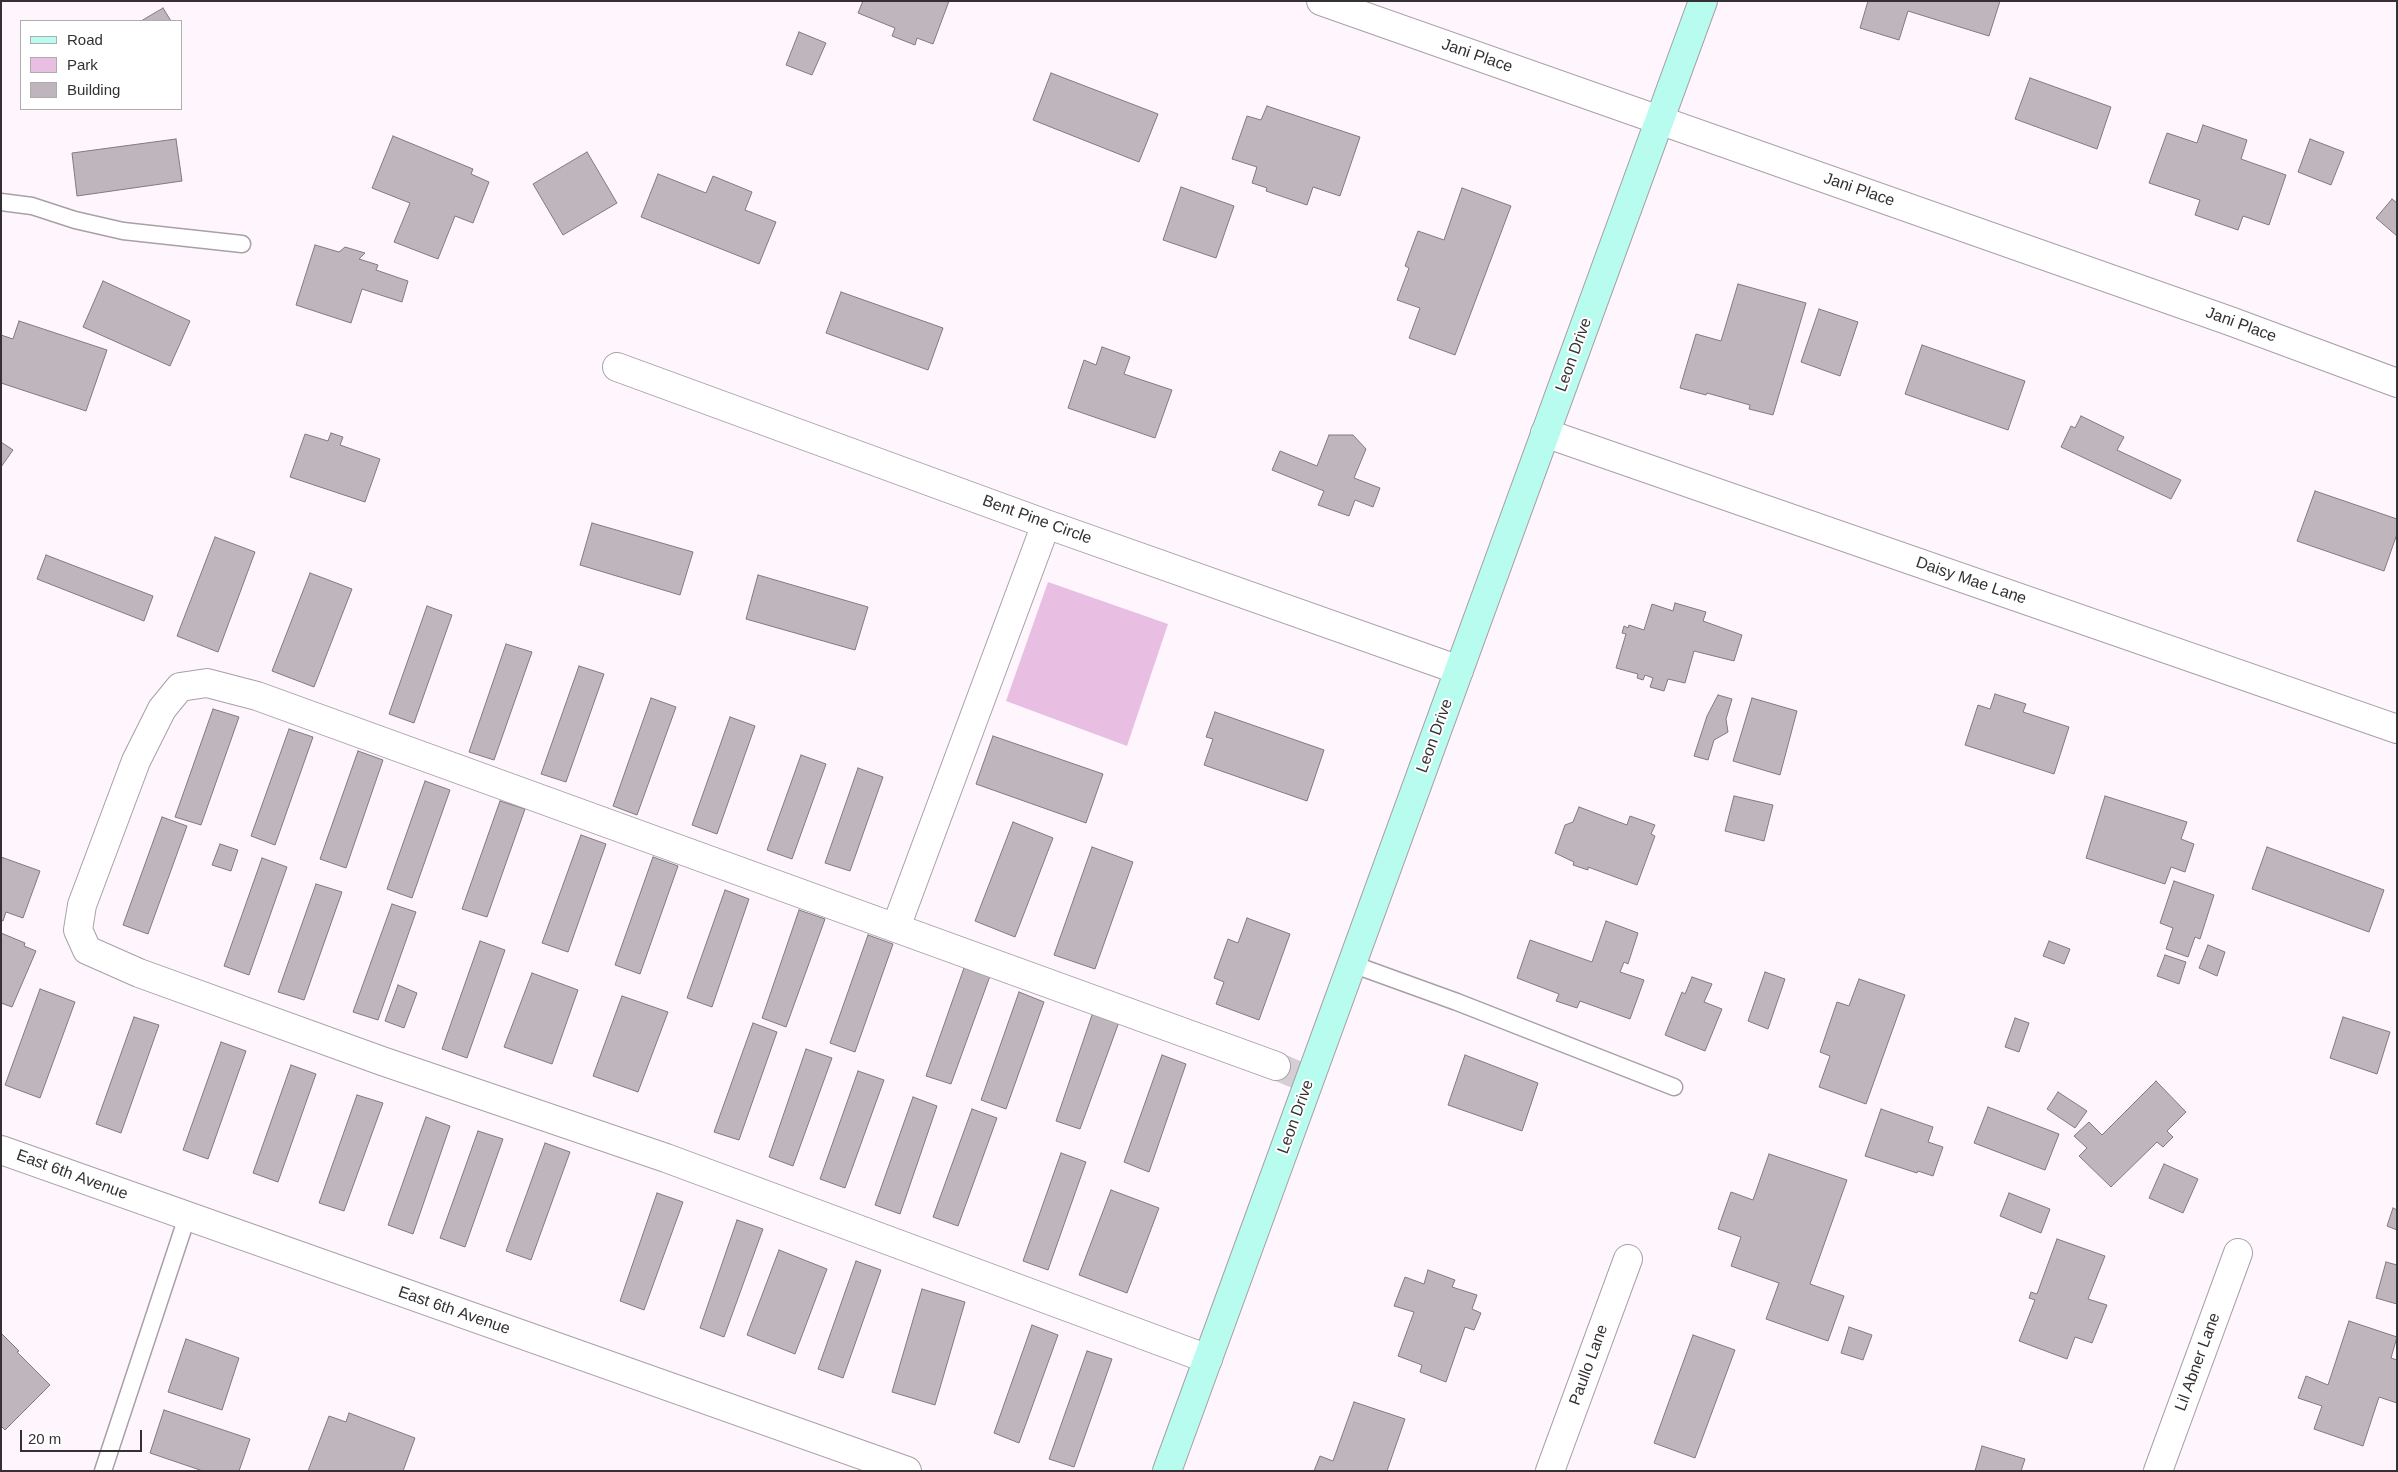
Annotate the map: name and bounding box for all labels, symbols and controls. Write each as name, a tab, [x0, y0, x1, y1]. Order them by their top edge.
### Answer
legend	[20, 20, 182, 110]
text: Road	[67, 31, 103, 48]
street label: Jani Place	[1439, 35, 1515, 77]
text: Park	[67, 56, 98, 73]
text: Building	[67, 81, 120, 98]
street label: Jani Place	[1821, 169, 1897, 211]
street label: Jani Place	[2203, 303, 2279, 347]
street label: Leon Drive	[1552, 315, 1596, 395]
street label: Bent Pine Circle	[980, 491, 1094, 549]
street label: Daisy Mae Lane	[1913, 553, 2029, 609]
street label: Leon Drive	[1413, 696, 1457, 776]
street label: Leon Drive	[1274, 1077, 1318, 1157]
street label: East 6th Avenue	[14, 1146, 130, 1204]
street label: East 6th Avenue	[396, 1283, 512, 1339]
street label: Lil Abner Lane	[2171, 1310, 2225, 1414]
street label: Paullo Lane	[1566, 1322, 1612, 1408]
scale bar	[22, 1420, 145, 1452]
text: 20 m	[28, 1430, 61, 1447]

